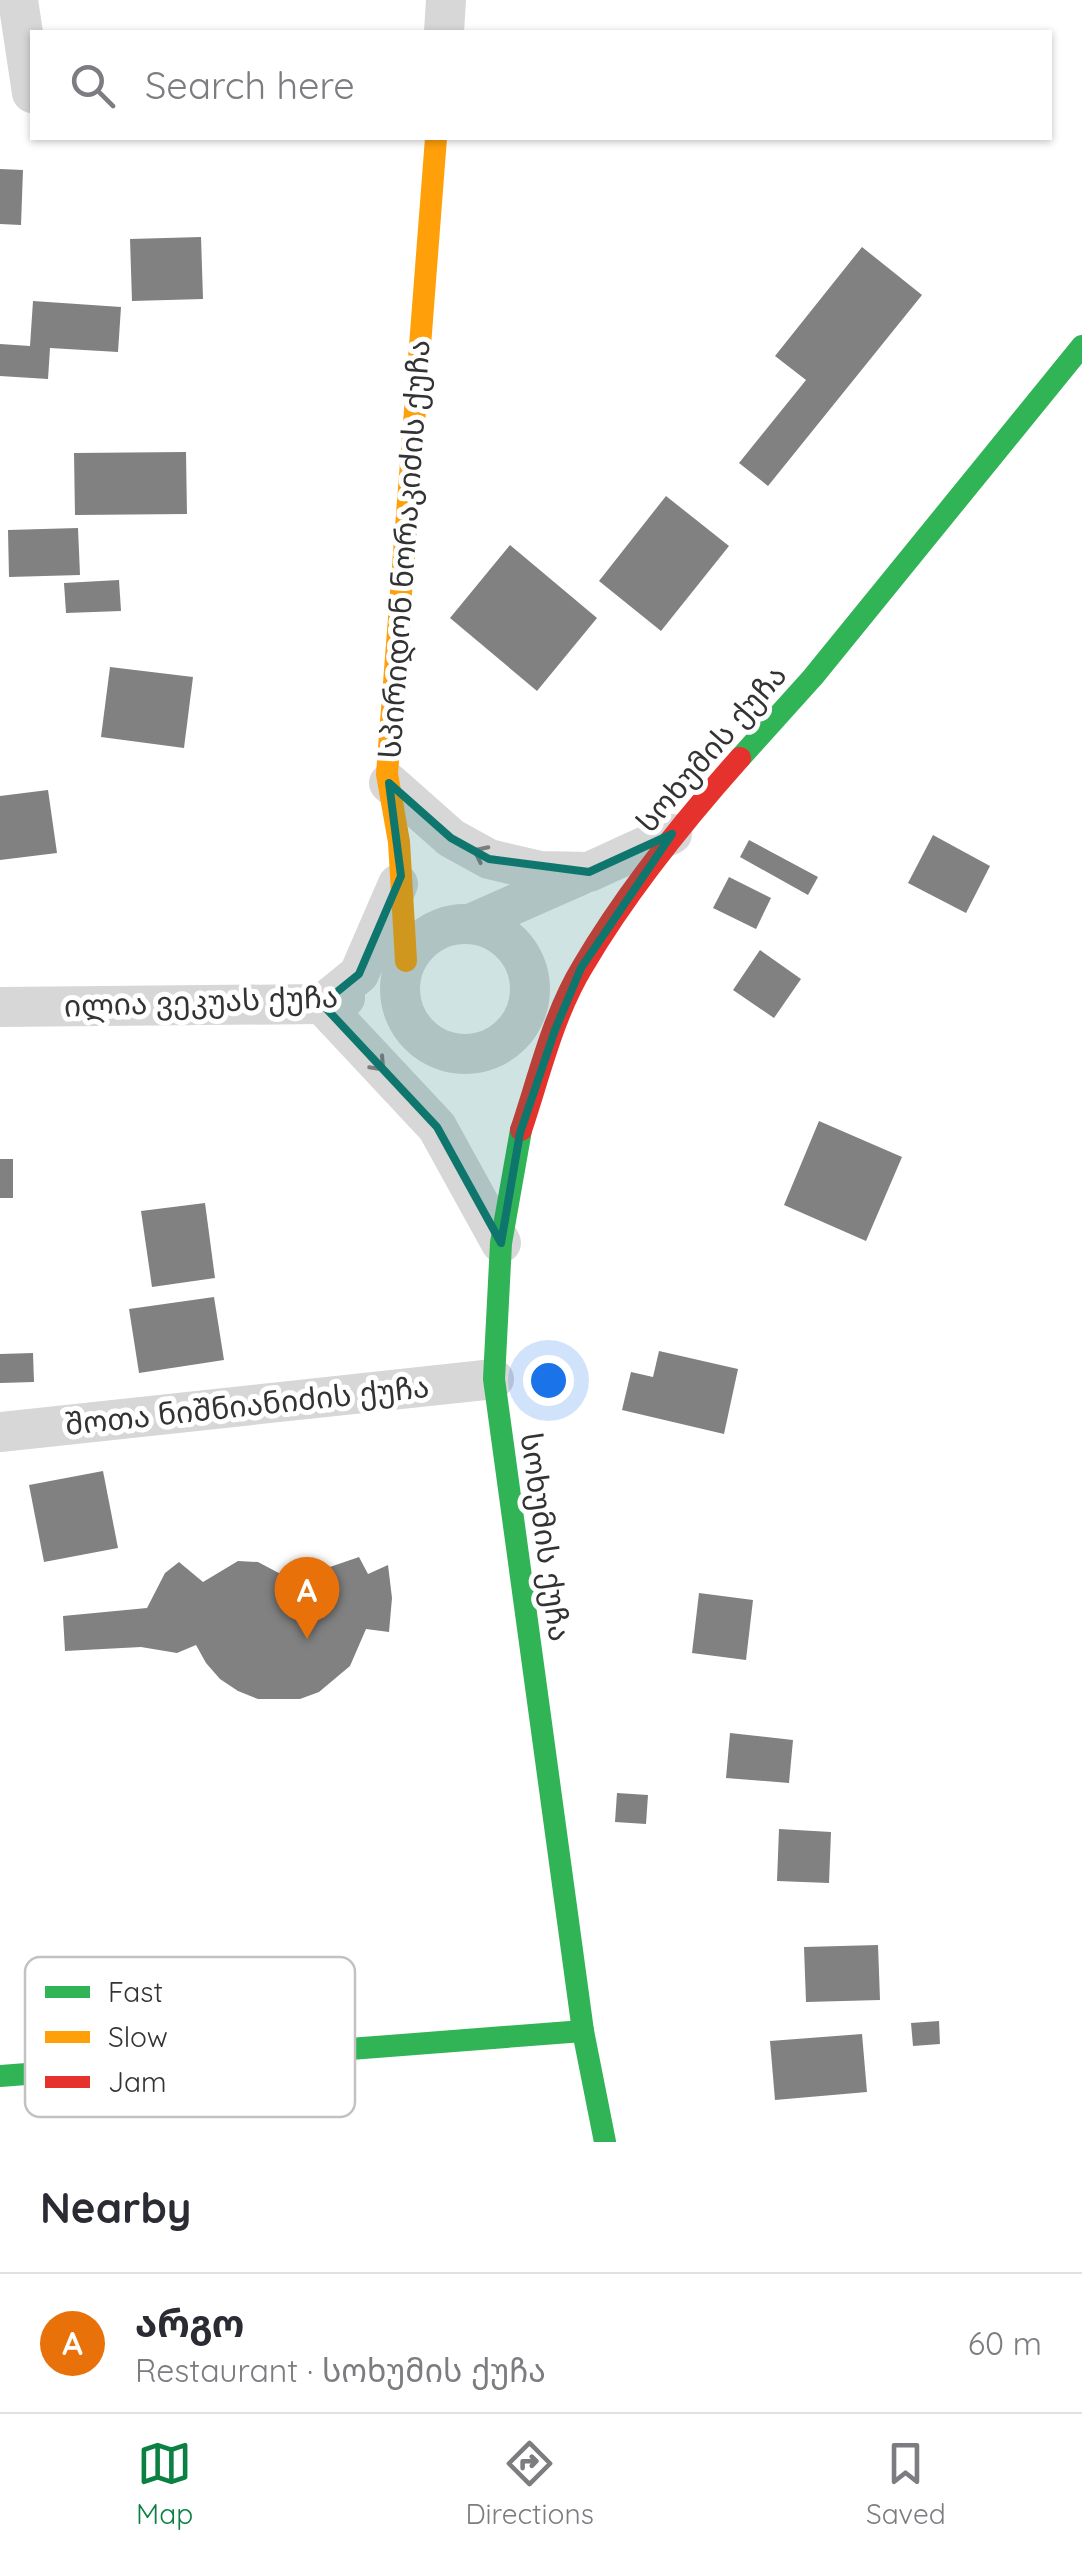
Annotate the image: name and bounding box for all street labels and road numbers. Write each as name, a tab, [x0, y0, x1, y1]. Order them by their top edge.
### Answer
street label: სპირიდონ ნორაკიძის ქუჩა	[370, 338, 438, 760]
street label: სოხუმის ქუჩა	[628, 656, 794, 840]
street label: ილია ვეკუას ქუჩა	[63, 977, 339, 1025]
street label: შოთა ნიშნიანიძის ქუჩა	[63, 1367, 431, 1443]
street label: სოხუმის ქუჩა	[513, 1430, 579, 1644]

